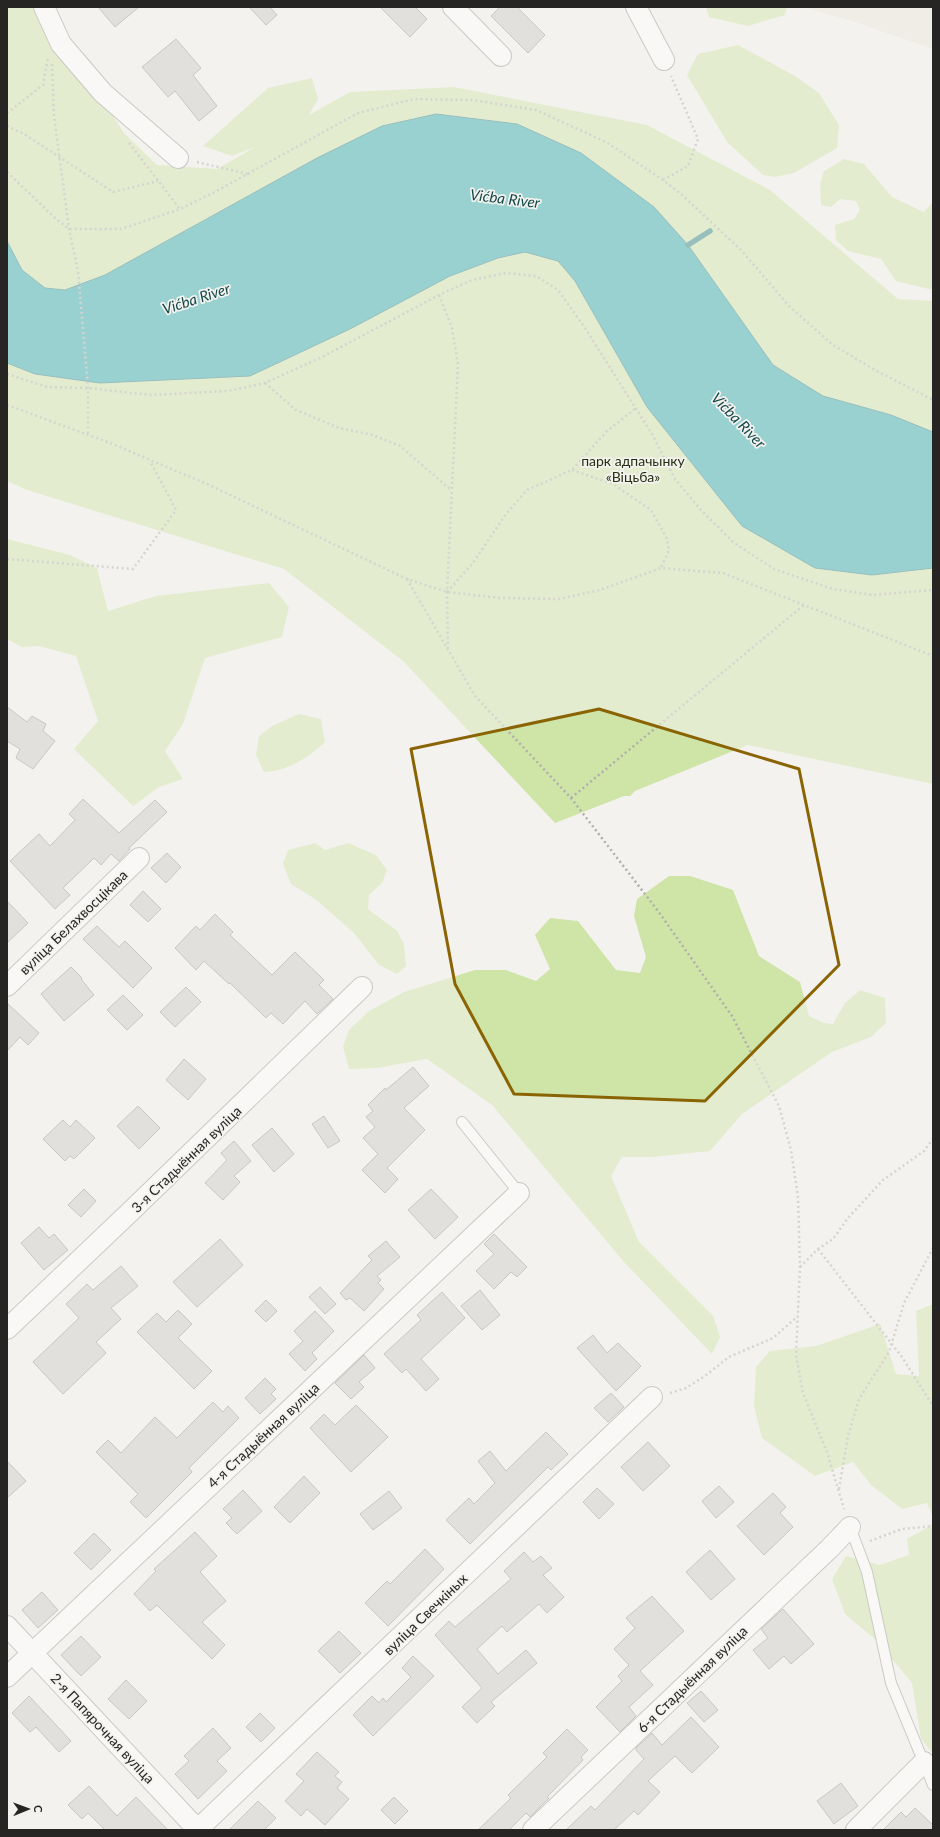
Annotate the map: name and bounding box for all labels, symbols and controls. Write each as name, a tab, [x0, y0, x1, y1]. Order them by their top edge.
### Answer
water label: Vićba River	[469, 185, 542, 211]
water label: Vićba River	[160, 278, 233, 317]
water label: Vićba River	[708, 388, 770, 452]
park label: парк адпачынку «Віцьба»	[581, 452, 686, 485]
street label: вуліца Белахвосцікава	[15, 866, 131, 978]
street label: 3-я Стадыённая вуліца	[127, 1102, 245, 1216]
street label: 4-я Стадыённая вуліца	[204, 1379, 322, 1491]
street label: вуліца Свечкіных	[379, 1570, 471, 1658]
street label: 6-я Стадыённая вуліца	[633, 1622, 751, 1736]
street label: 2-я Папярочная вуліца	[48, 1669, 158, 1787]
north arrow	[8, 1789, 48, 1829]
text: С	[32, 1805, 45, 1813]

